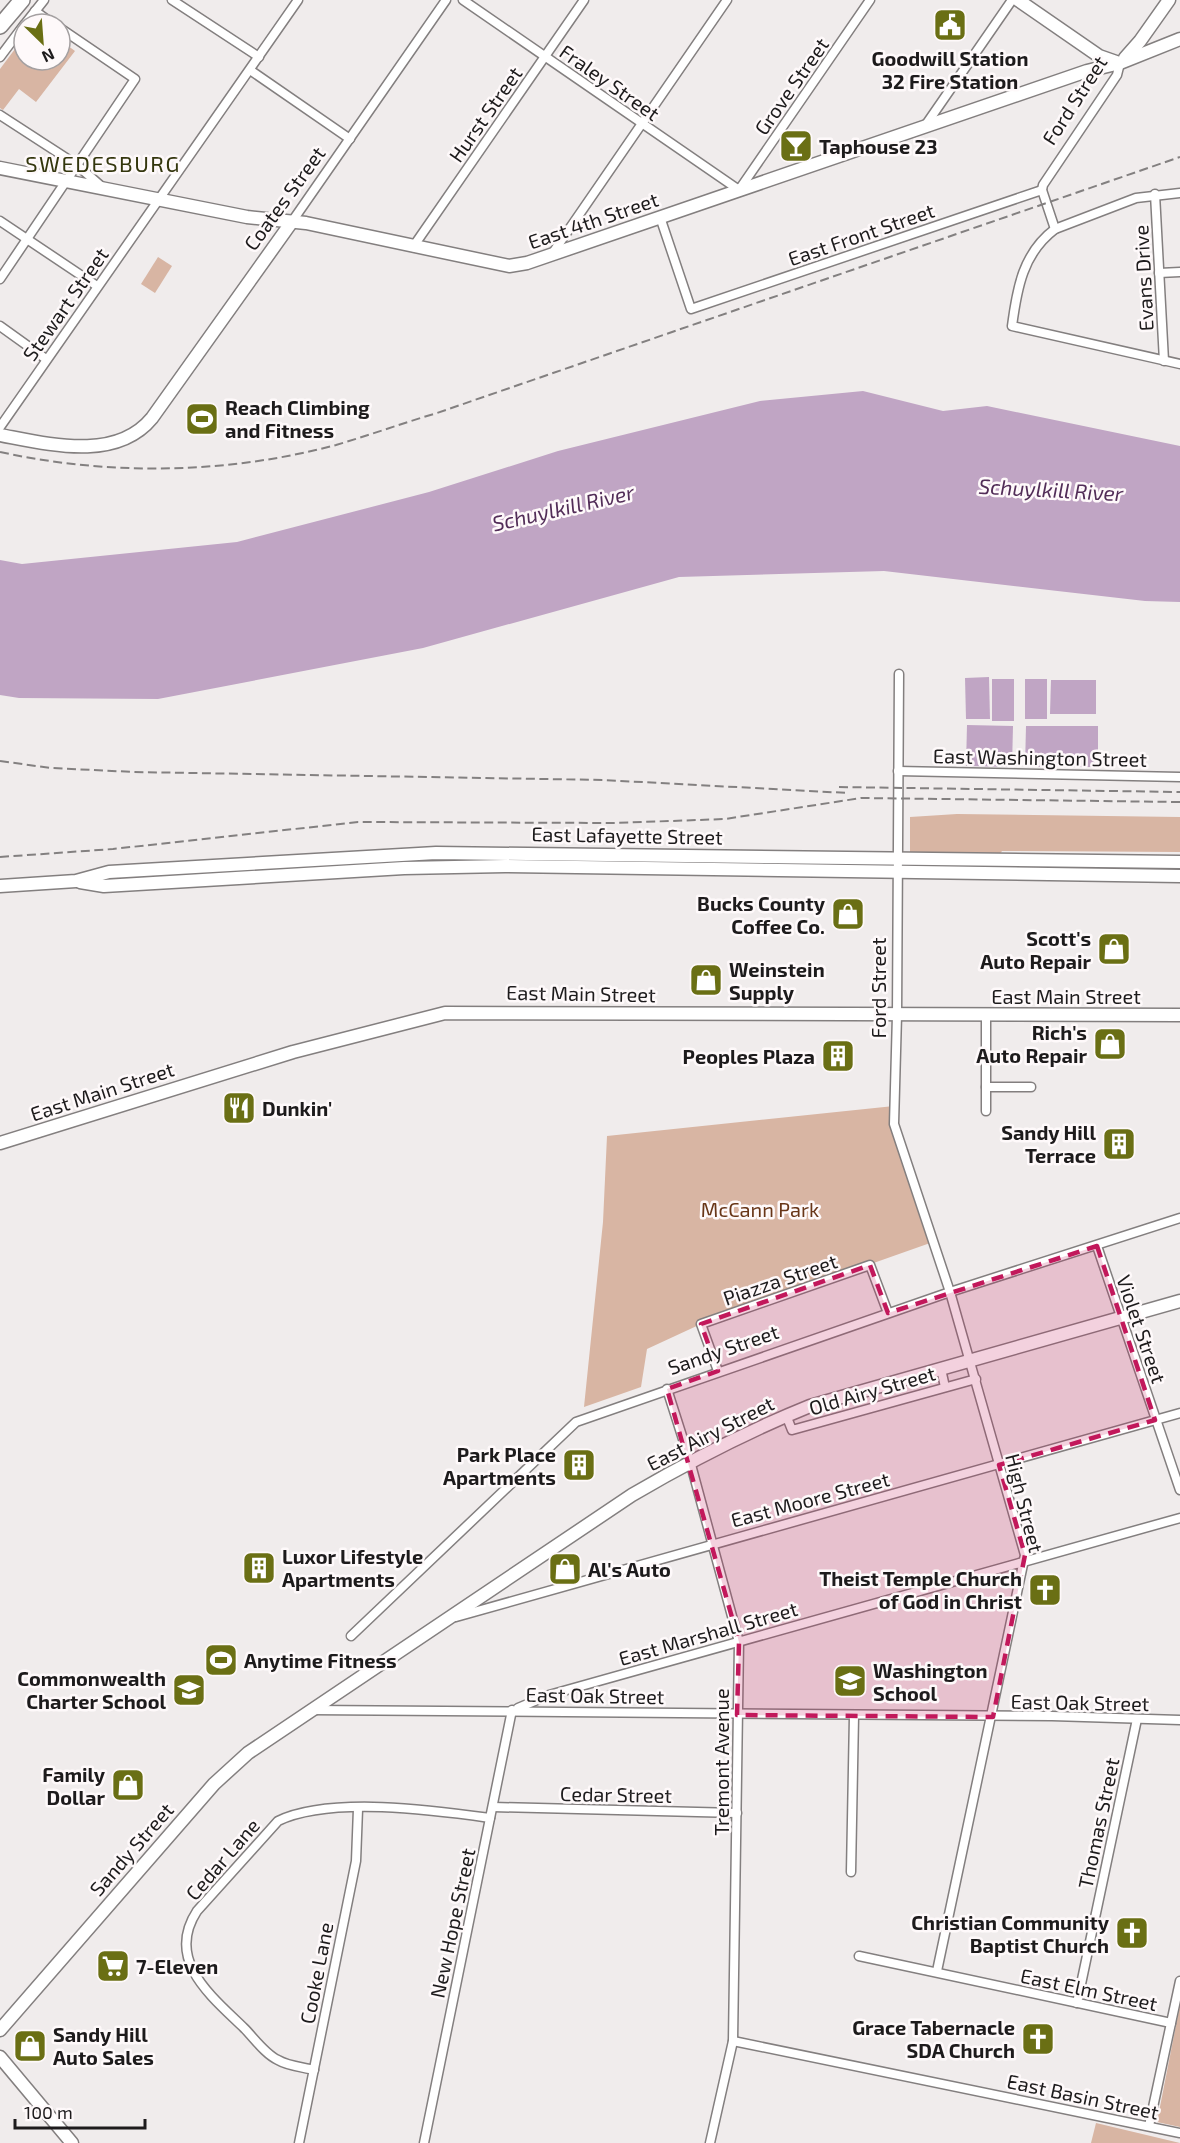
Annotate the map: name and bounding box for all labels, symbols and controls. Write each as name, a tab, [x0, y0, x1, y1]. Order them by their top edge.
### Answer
public building icon: Goodwill Station 32 Fire Station	[932, 7, 968, 43]
north arrow	[12, 12, 72, 72]
street label: Grove Street	[749, 33, 833, 139]
street label: Fraley Street	[556, 39, 665, 125]
text: N	[39, 45, 58, 67]
place label: Goodwill Station 32 Fire Station	[872, 46, 1028, 93]
street label: Ford Street	[1036, 51, 1112, 149]
street label: Hurst Street	[443, 62, 527, 166]
bar icon: Taphouse 23	[778, 128, 814, 164]
place label: Taphouse 23	[819, 134, 938, 158]
street label: Coates Street	[238, 141, 330, 255]
district label: SWEDESBURG	[25, 150, 181, 176]
street label: East 4th Street	[525, 186, 662, 253]
street label: East Front Street	[785, 198, 938, 270]
street label: Evans Drive	[1128, 224, 1158, 332]
street label: Stewart Street	[17, 243, 113, 365]
place label: Reach Climbing and Fitness	[225, 395, 370, 442]
sports icon: Reach Climbing and Fitness	[184, 401, 220, 437]
water label: Schuylkill River	[978, 473, 1125, 506]
water label: Schuylkill River	[490, 478, 637, 536]
street label: East Washington Street	[933, 743, 1148, 771]
street label: East Lafayette Street	[531, 821, 723, 849]
place label: Bucks County Coffee Co.	[697, 891, 826, 938]
shop icon: Bucks County Coffee Co.	[830, 896, 866, 932]
place label: Scott's Auto Repair	[980, 926, 1091, 973]
shop icon: Scott's Auto Repair	[1096, 931, 1132, 967]
street label: Ford Street	[866, 937, 890, 1039]
place label: Weinstein Supply	[729, 957, 825, 1005]
shop icon: Weinstein Supply	[688, 962, 724, 998]
street label: East Main Street	[506, 980, 656, 1006]
street label: East Main Street	[991, 984, 1141, 1008]
place label: Rich's Auto Repair	[976, 1020, 1087, 1067]
shop icon: Rich's Auto Repair	[1092, 1026, 1128, 1062]
building icon: Peoples Plaza	[820, 1038, 856, 1074]
place label: Peoples Plaza	[683, 1044, 815, 1068]
street label: East Main Street	[27, 1056, 177, 1126]
restaurant icon: Dunkin'	[221, 1090, 257, 1126]
place label: Dunkin'	[262, 1096, 332, 1120]
place label: Sandy Hill Terrace	[1001, 1120, 1096, 1167]
building icon: Sandy Hill Terrace	[1101, 1126, 1137, 1162]
park label: McCann Park	[701, 1197, 819, 1221]
street label: Piazza Street	[720, 1248, 841, 1310]
street label: Violet Street	[1112, 1272, 1172, 1387]
street label: Sandy Street	[665, 1319, 782, 1379]
street label: Old Airy Street	[806, 1360, 938, 1419]
street label: East Airy Street	[642, 1390, 778, 1475]
place label: Park Place Apartments	[443, 1442, 556, 1489]
building icon: Park Place Apartments	[561, 1447, 597, 1483]
street label: High Street	[1001, 1451, 1049, 1555]
street label: East Moore Street	[728, 1466, 892, 1532]
place label: Luxor Lifestyle Apartments	[282, 1544, 423, 1591]
building icon: Luxor Lifestyle Apartments	[241, 1550, 277, 1586]
shop icon: Al's Auto	[547, 1551, 583, 1587]
place label: Al's Auto	[588, 1557, 671, 1581]
place label: Theist Temple Church of God in Christ	[819, 1566, 1022, 1613]
church icon: Theist Temple Church of God in Christ	[1027, 1572, 1063, 1608]
street label: East Marshall Street	[616, 1596, 801, 1670]
sports icon: Anytime Fitness	[203, 1642, 239, 1678]
place label: Anytime Fitness	[244, 1648, 397, 1673]
place label: Washington School	[873, 1658, 988, 1705]
school or university icon: Washington School	[832, 1663, 868, 1699]
place label: Commonwealth Charter School	[17, 1666, 166, 1713]
school or university icon: Commonwealth Charter School	[171, 1672, 207, 1708]
street label: East Oak Street	[525, 1682, 665, 1708]
street label: Tremont Avenue	[709, 1688, 733, 1836]
street label: East Oak Street	[1010, 1689, 1150, 1715]
street label: Thomas Street	[1072, 1755, 1124, 1891]
place label: Family Dollar	[42, 1762, 106, 1809]
shop icon: Family Dollar	[110, 1767, 146, 1803]
street label: Cedar Street	[560, 1781, 673, 1807]
street label: Sandy Street	[84, 1797, 178, 1900]
street label: Cedar Lane	[180, 1813, 264, 1905]
street label: New Hope Street	[424, 1846, 480, 2000]
place label: Christian Community Baptist Church	[911, 1910, 1110, 1957]
church icon: Christian Community Baptist Church	[1114, 1915, 1150, 1951]
street label: Cooke Lane	[294, 1920, 338, 2026]
supermarket icon: 7-Eleven	[95, 1948, 131, 1984]
place label: 7-Eleven	[136, 1954, 218, 1978]
street label: East Elm Street	[1018, 1963, 1160, 2015]
place label: Grace Tabernacle SDA Church	[852, 2015, 1015, 2062]
church icon: Grace Tabernacle SDA Church	[1020, 2021, 1056, 2057]
place label: Sandy Hill Auto Sales	[53, 2022, 154, 2069]
shop icon: Sandy Hill Auto Sales	[12, 2028, 48, 2064]
street label: East Basin Street	[1005, 2068, 1161, 2124]
scale bar	[15, 2092, 146, 2130]
text: 100 m	[24, 2101, 73, 2123]

